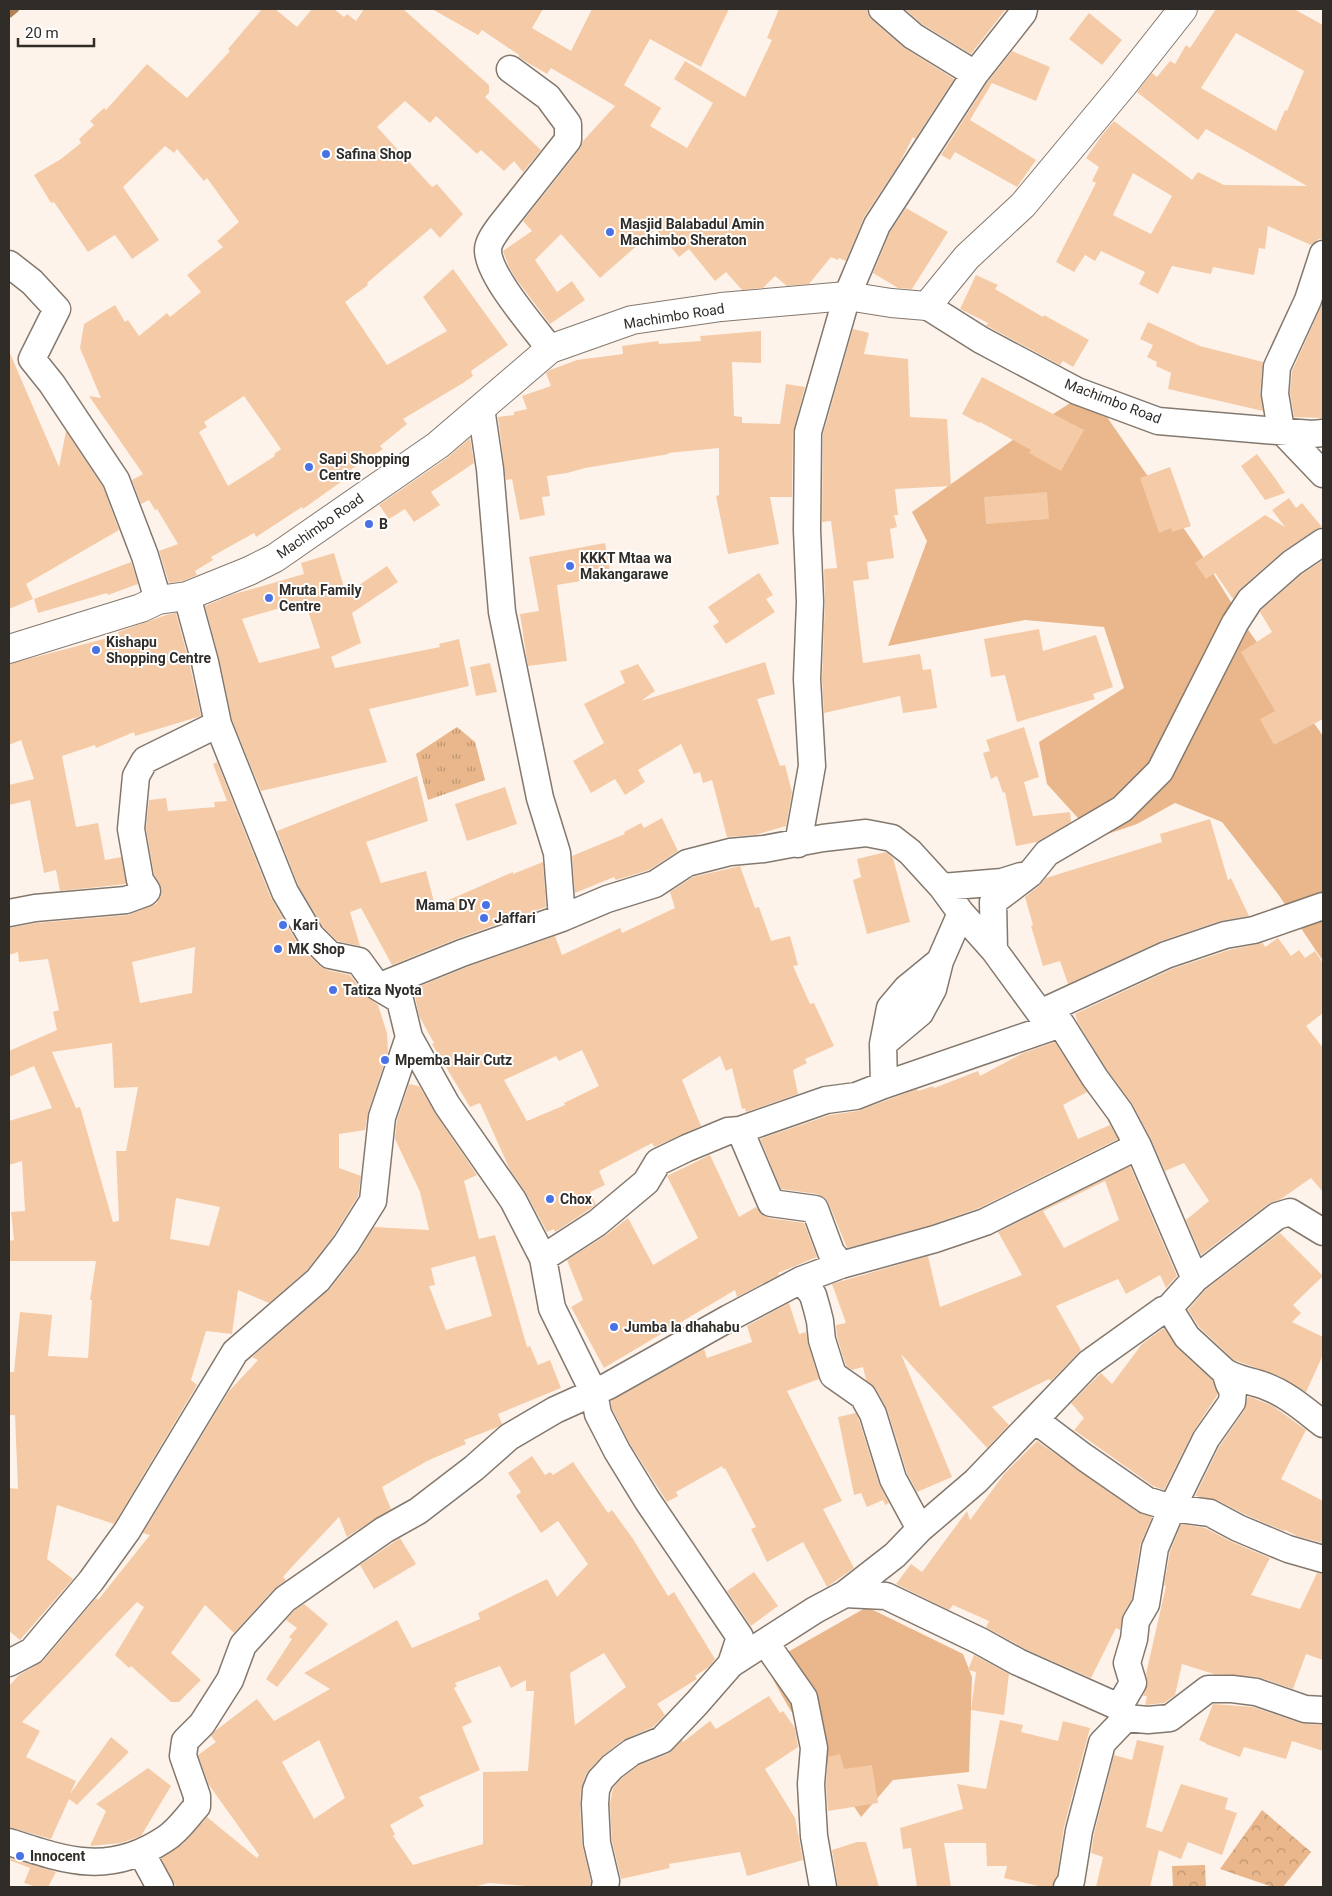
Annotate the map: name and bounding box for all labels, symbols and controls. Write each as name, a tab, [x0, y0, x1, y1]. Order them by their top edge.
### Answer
scale bar	[18, 15, 94, 47]
text: 20 m	[25, 24, 59, 42]
place label: Safina Shop	[336, 146, 412, 162]
marker: Safina Shop	[320, 148, 332, 160]
place label: Masjid Balabadul Amin Machimbo Sheraton	[620, 216, 765, 248]
marker: Masjid Balabadul Amin Machimbo Sheraton	[604, 226, 616, 238]
street label: Machimbo Road	[622, 300, 726, 332]
street label: Machimbo Road	[1063, 375, 1163, 427]
place label: Sapi Shopping Centre	[319, 451, 410, 483]
marker: Sapi Shopping Centre	[303, 461, 315, 473]
street label: Machimbo Road	[274, 490, 366, 562]
place label: B	[379, 516, 388, 532]
marker: B	[363, 518, 375, 530]
place label: KKKT Mtaa wa Makangarawe	[580, 550, 672, 582]
marker: KKKT Mtaa wa Makangarawe	[564, 560, 576, 572]
place label: Mruta Family Centre	[279, 582, 362, 614]
marker: Mruta Family Centre	[263, 592, 275, 604]
place label: Kishapu Shopping Centre	[106, 634, 211, 666]
marker: Kishapu Shopping Centre	[90, 644, 102, 656]
place label: Mama DY	[416, 897, 476, 913]
marker: Mama DY	[480, 899, 492, 911]
place label: Jaffari	[494, 910, 536, 926]
marker: Jaffari	[478, 912, 490, 924]
place label: Kari	[293, 917, 318, 933]
marker: Kari	[277, 919, 289, 931]
place label: MK Shop	[288, 941, 345, 957]
marker: MK Shop	[272, 943, 284, 955]
place label: Tatiza Nyota	[343, 982, 422, 998]
marker: Tatiza Nyota	[327, 984, 339, 996]
place label: Mpemba Hair Cutz	[395, 1052, 512, 1068]
marker: Mpemba Hair Cutz	[379, 1054, 391, 1066]
place label: Chox	[560, 1191, 593, 1207]
marker: Chox	[544, 1193, 556, 1205]
place label: Jumba la dhahabu	[624, 1319, 740, 1335]
marker: Jumba la dhahabu	[608, 1321, 620, 1333]
place label: Innocent	[30, 1848, 85, 1864]
marker: Innocent	[14, 1850, 26, 1862]

